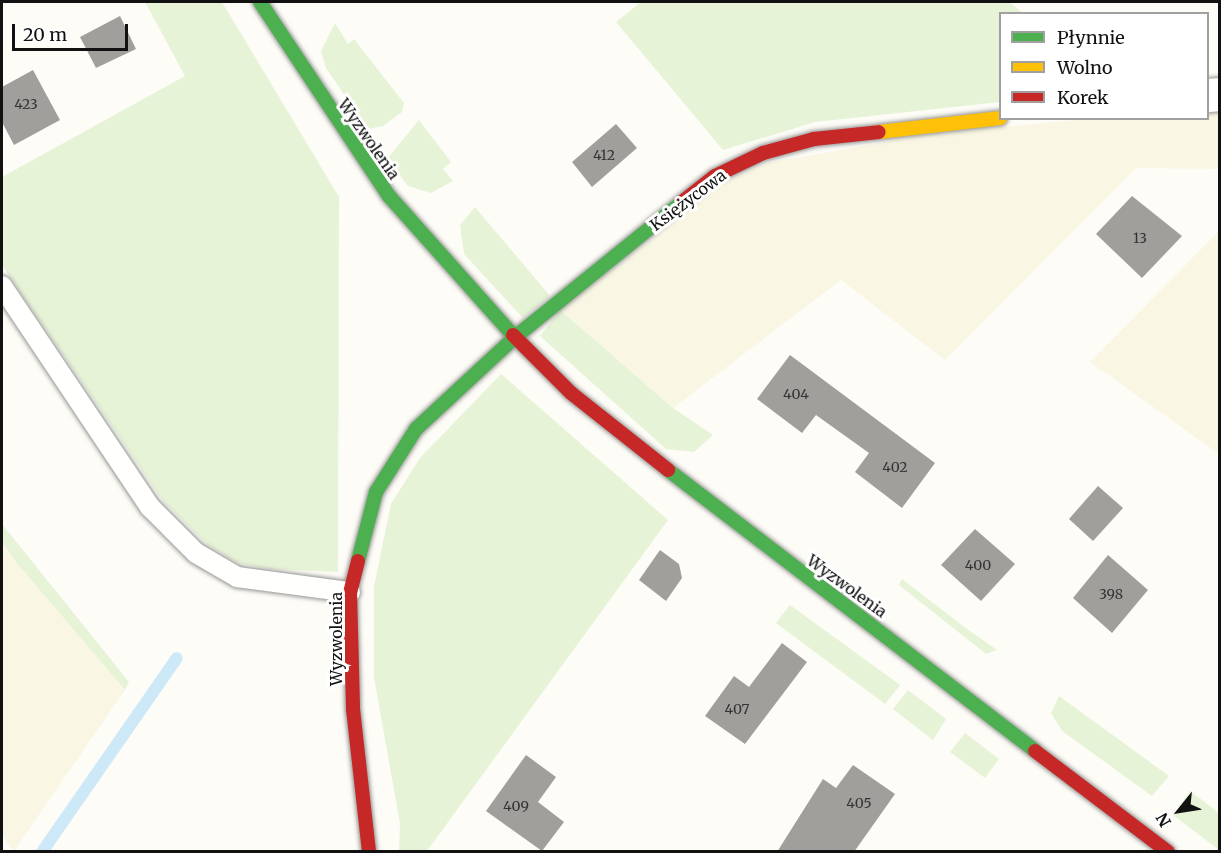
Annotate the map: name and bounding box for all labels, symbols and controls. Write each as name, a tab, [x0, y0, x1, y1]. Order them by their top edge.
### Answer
scale bar	[15, 12, 130, 50]
legend	[999, 12, 1209, 120]
text: 20 m	[23, 23, 67, 46]
text: Płynnie	[1057, 26, 1125, 49]
text: Wolno	[1057, 56, 1113, 79]
text: Korek	[1057, 86, 1108, 109]
street label: Wyzwolenia	[334, 95, 404, 183]
house number: 423	[14, 96, 38, 112]
house number: 412	[593, 147, 615, 163]
street label: Księżycowa	[646, 165, 730, 235]
house number: 13	[1133, 230, 1147, 246]
house number: 404	[783, 386, 809, 402]
house number: 402	[882, 459, 908, 475]
street label: Wyzwolenia	[803, 551, 891, 621]
house number: 400	[965, 557, 991, 573]
house number: 398	[1099, 586, 1123, 602]
street label: Wyzwolenia	[326, 592, 346, 686]
house number: 407	[724, 701, 750, 717]
north arrow	[1149, 781, 1209, 841]
house number: 405	[846, 795, 872, 811]
house number: 409	[503, 798, 529, 814]
text: N	[1152, 810, 1175, 830]

